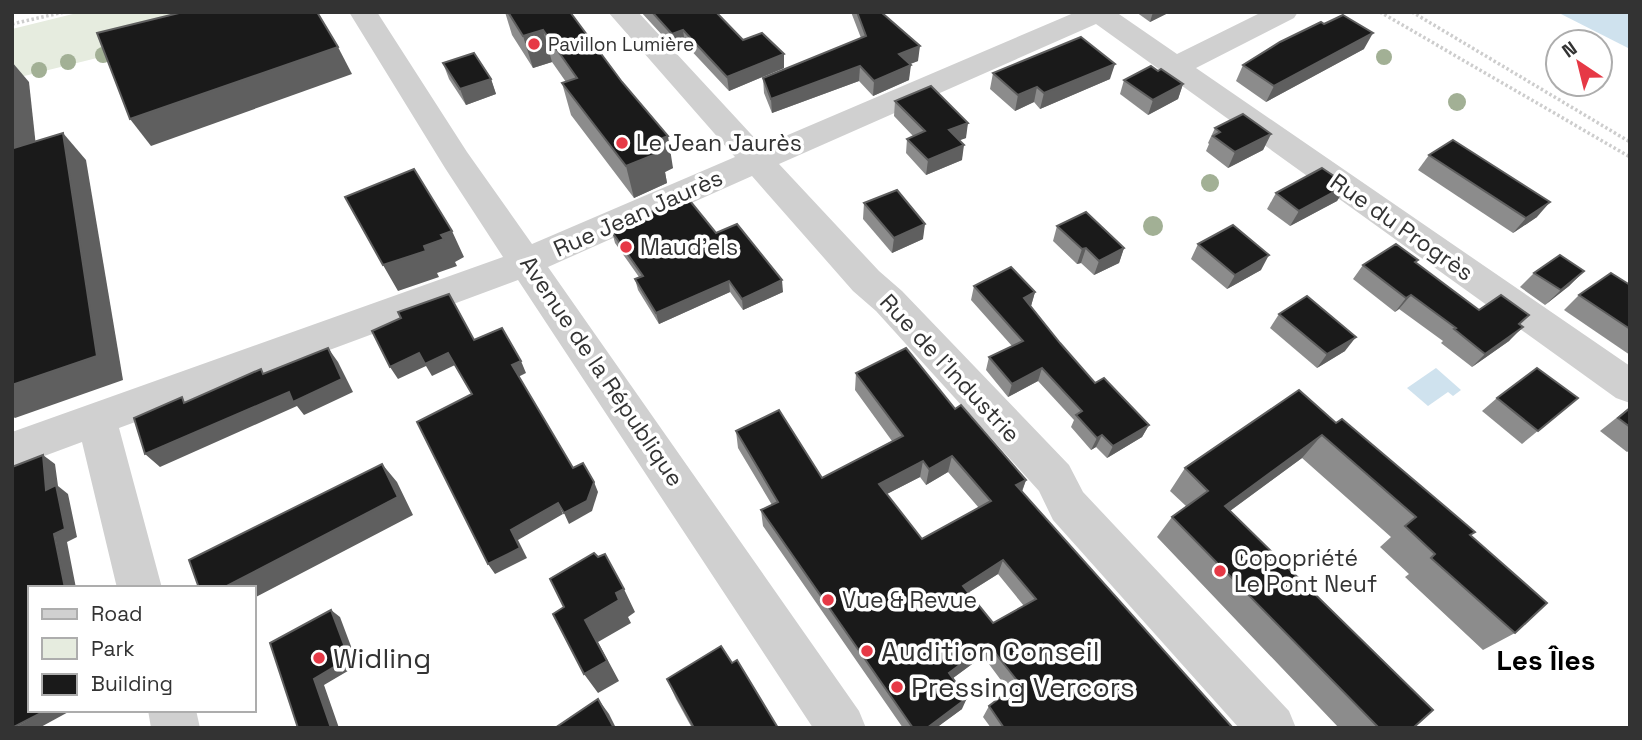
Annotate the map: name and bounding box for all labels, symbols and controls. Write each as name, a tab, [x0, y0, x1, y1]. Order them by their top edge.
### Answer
north arrow	[1544, 28, 1614, 98]
place label: Pavillon Lumière	[548, 32, 694, 57]
marker: Pavillon Lumière	[526, 36, 542, 52]
text: N	[1557, 36, 1582, 63]
place label: Le Jean Jaurès	[636, 128, 802, 158]
marker: Le Jean Jaurès	[614, 135, 630, 151]
street label: Rue Jean Jaurès	[549, 162, 727, 264]
street label: Rue du Progrès	[1325, 167, 1479, 287]
place label: Maud'els	[640, 232, 738, 262]
marker: Maud'els	[618, 239, 634, 255]
street label: Avenue de la République	[514, 250, 690, 492]
street label: Rue de l'Industrie	[873, 287, 1027, 449]
place label: Copopriété Le Pont Neuf	[1234, 543, 1377, 599]
marker: Copopriété Le Pont Neuf	[1212, 563, 1228, 579]
place label: Vue & Revue	[842, 585, 977, 615]
legend	[28, 586, 256, 712]
marker: Vue & Revue	[820, 592, 836, 608]
text: Road	[91, 600, 143, 627]
place label: Audition Conseil	[881, 633, 1100, 669]
text: Park	[91, 635, 135, 662]
place label: Widling	[333, 640, 431, 676]
district label: Les Îles	[1497, 642, 1595, 678]
marker: Audition Conseil	[859, 643, 875, 659]
marker: Widling	[311, 650, 327, 666]
place label: Pressing Vercors	[911, 669, 1135, 705]
text: Building	[91, 670, 173, 697]
marker: Pressing Vercors	[889, 679, 905, 695]

